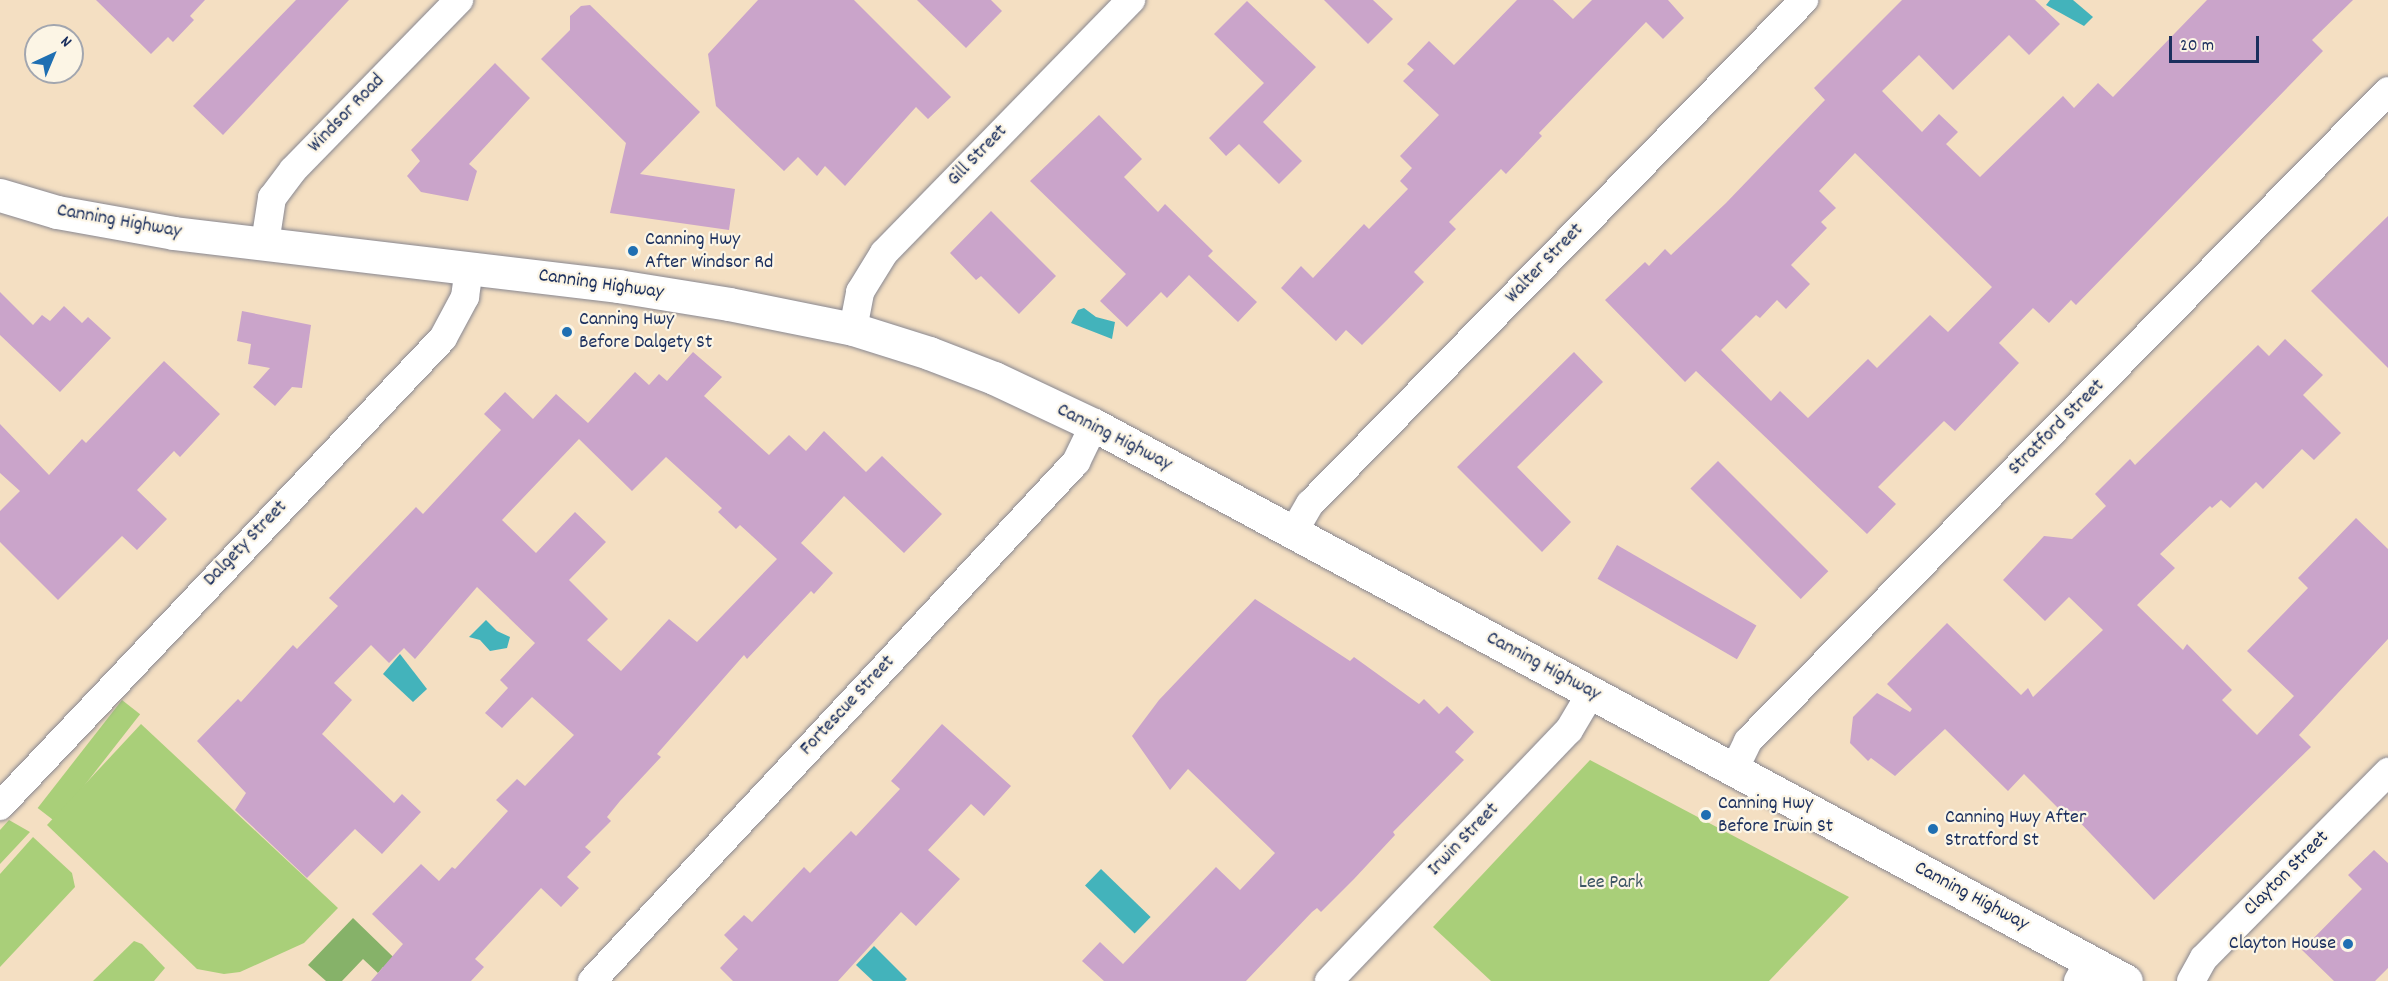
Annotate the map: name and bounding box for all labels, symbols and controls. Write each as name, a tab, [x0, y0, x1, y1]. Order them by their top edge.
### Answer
north arrow	[24, 24, 84, 84]
scale bar	[2172, 24, 2262, 62]
text: N	[55, 31, 76, 53]
text: 20 m	[2180, 34, 2214, 59]
street label: Windsor Road	[303, 70, 391, 158]
street label: Gill Street	[943, 120, 1013, 192]
street label: Canning Highway	[55, 199, 183, 245]
street label: Walter Street	[1501, 219, 1589, 309]
place label: Canning Hwy After Windsor Rd	[645, 228, 773, 275]
marker: Canning Hwy After Windsor Rd	[626, 244, 640, 258]
street label: Canning Highway	[537, 264, 665, 306]
place label: Canning Hwy Before Dalgety St	[579, 308, 712, 355]
marker: Canning Hwy Before Dalgety St	[560, 325, 574, 339]
street label: Stratford Street	[2004, 375, 2110, 481]
street label: Canning Highway	[1052, 399, 1176, 477]
street label: Dalgety Street	[199, 496, 293, 592]
street label: Canning Highway	[1482, 627, 1604, 707]
street label: Fortescue Street	[795, 651, 901, 761]
place label: Canning Hwy Before Irwin St	[1718, 792, 1833, 839]
street label: Irwin Street	[1423, 798, 1505, 882]
place label: Canning Hwy After Stratford St	[1945, 806, 2086, 853]
marker: Canning Hwy Before Irwin St	[1699, 808, 1713, 822]
marker: Canning Hwy After Stratford St	[1926, 822, 1940, 836]
street label: Clayton Street	[2239, 826, 2335, 922]
street label: Canning Highway	[1910, 857, 2032, 937]
park label: Lee Park	[1579, 871, 1643, 895]
place label: Clayton House	[2229, 932, 2336, 956]
marker: Clayton House	[2341, 937, 2355, 951]

